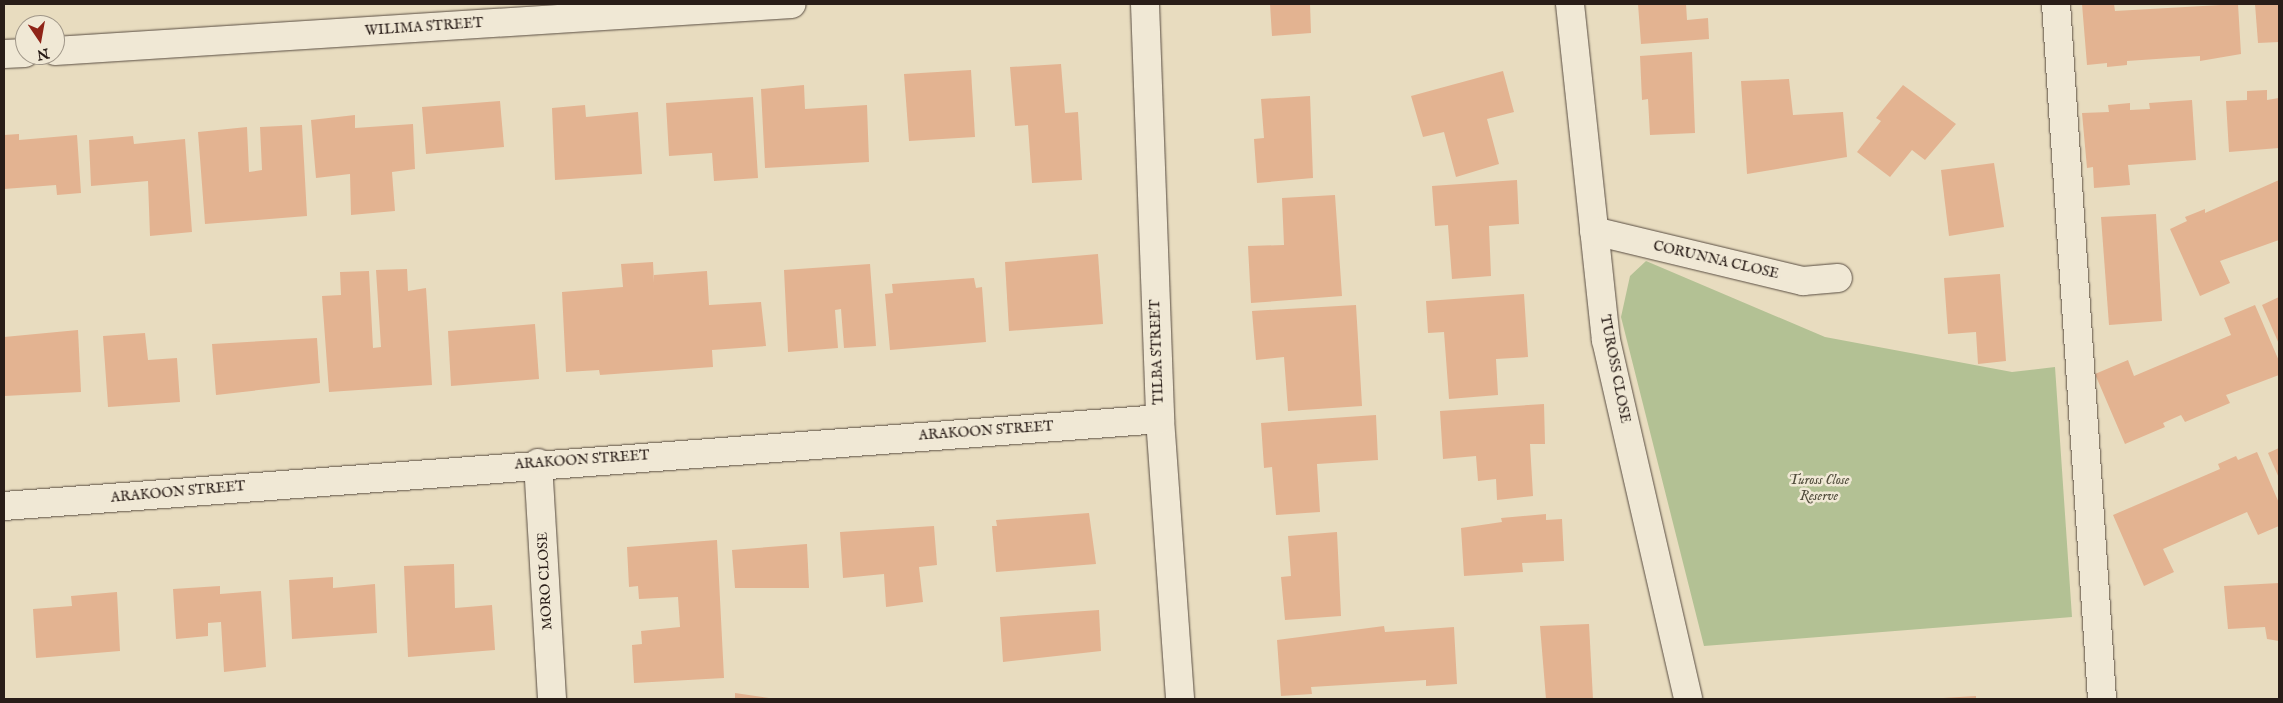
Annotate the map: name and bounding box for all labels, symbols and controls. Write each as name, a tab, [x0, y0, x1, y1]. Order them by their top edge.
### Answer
street label: WILIMA STREET	[364, 14, 484, 40]
north arrow	[15, 15, 65, 65]
text: N	[35, 44, 51, 64]
street label: CORUNNA CLOSE	[1652, 237, 1780, 283]
street label: TILBA STREET	[1147, 299, 1167, 405]
street label: TUROSS CLOSE	[1596, 313, 1634, 425]
street label: ARAKOON STREET	[918, 418, 1054, 444]
street label: ARAKOON STREET	[514, 447, 650, 473]
park label: Tuross Close Reserve	[1789, 472, 1849, 504]
street label: ARAKOON STREET	[110, 478, 246, 506]
street label: MORO CLOSE	[534, 532, 556, 630]

